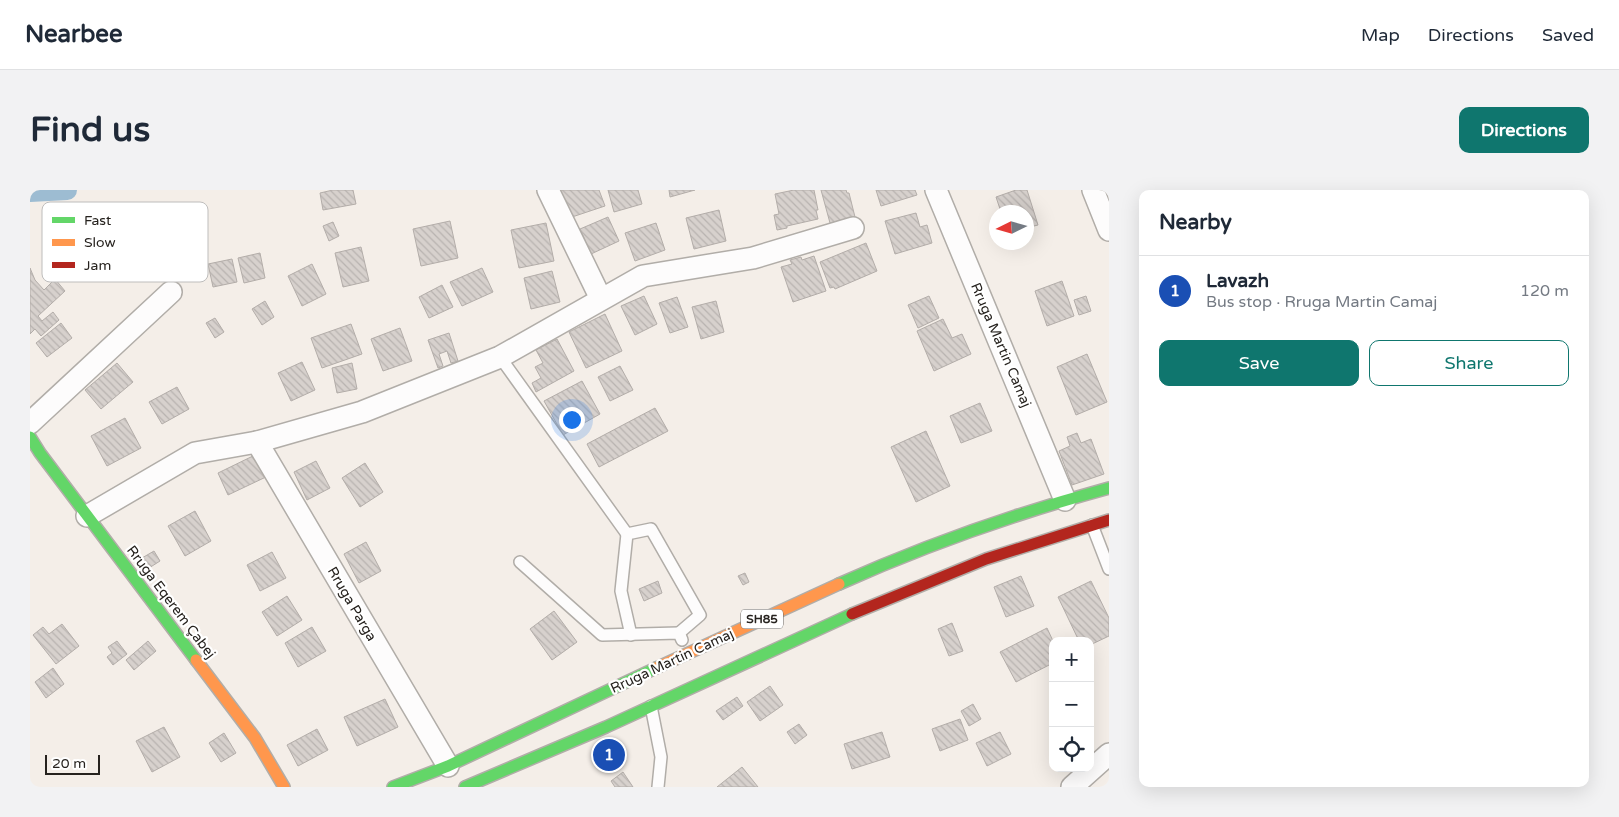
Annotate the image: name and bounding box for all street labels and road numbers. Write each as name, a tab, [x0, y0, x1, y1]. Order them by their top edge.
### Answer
street label: Rruga Martin Camaj	[967, 280, 1035, 410]
street label: Rruga Eqerem Çabej	[123, 542, 219, 662]
street label: Rruga Parga	[324, 564, 380, 644]
road number: SH85	[741, 609, 783, 628]
street label: Rruga Martin Camaj	[608, 625, 736, 697]

